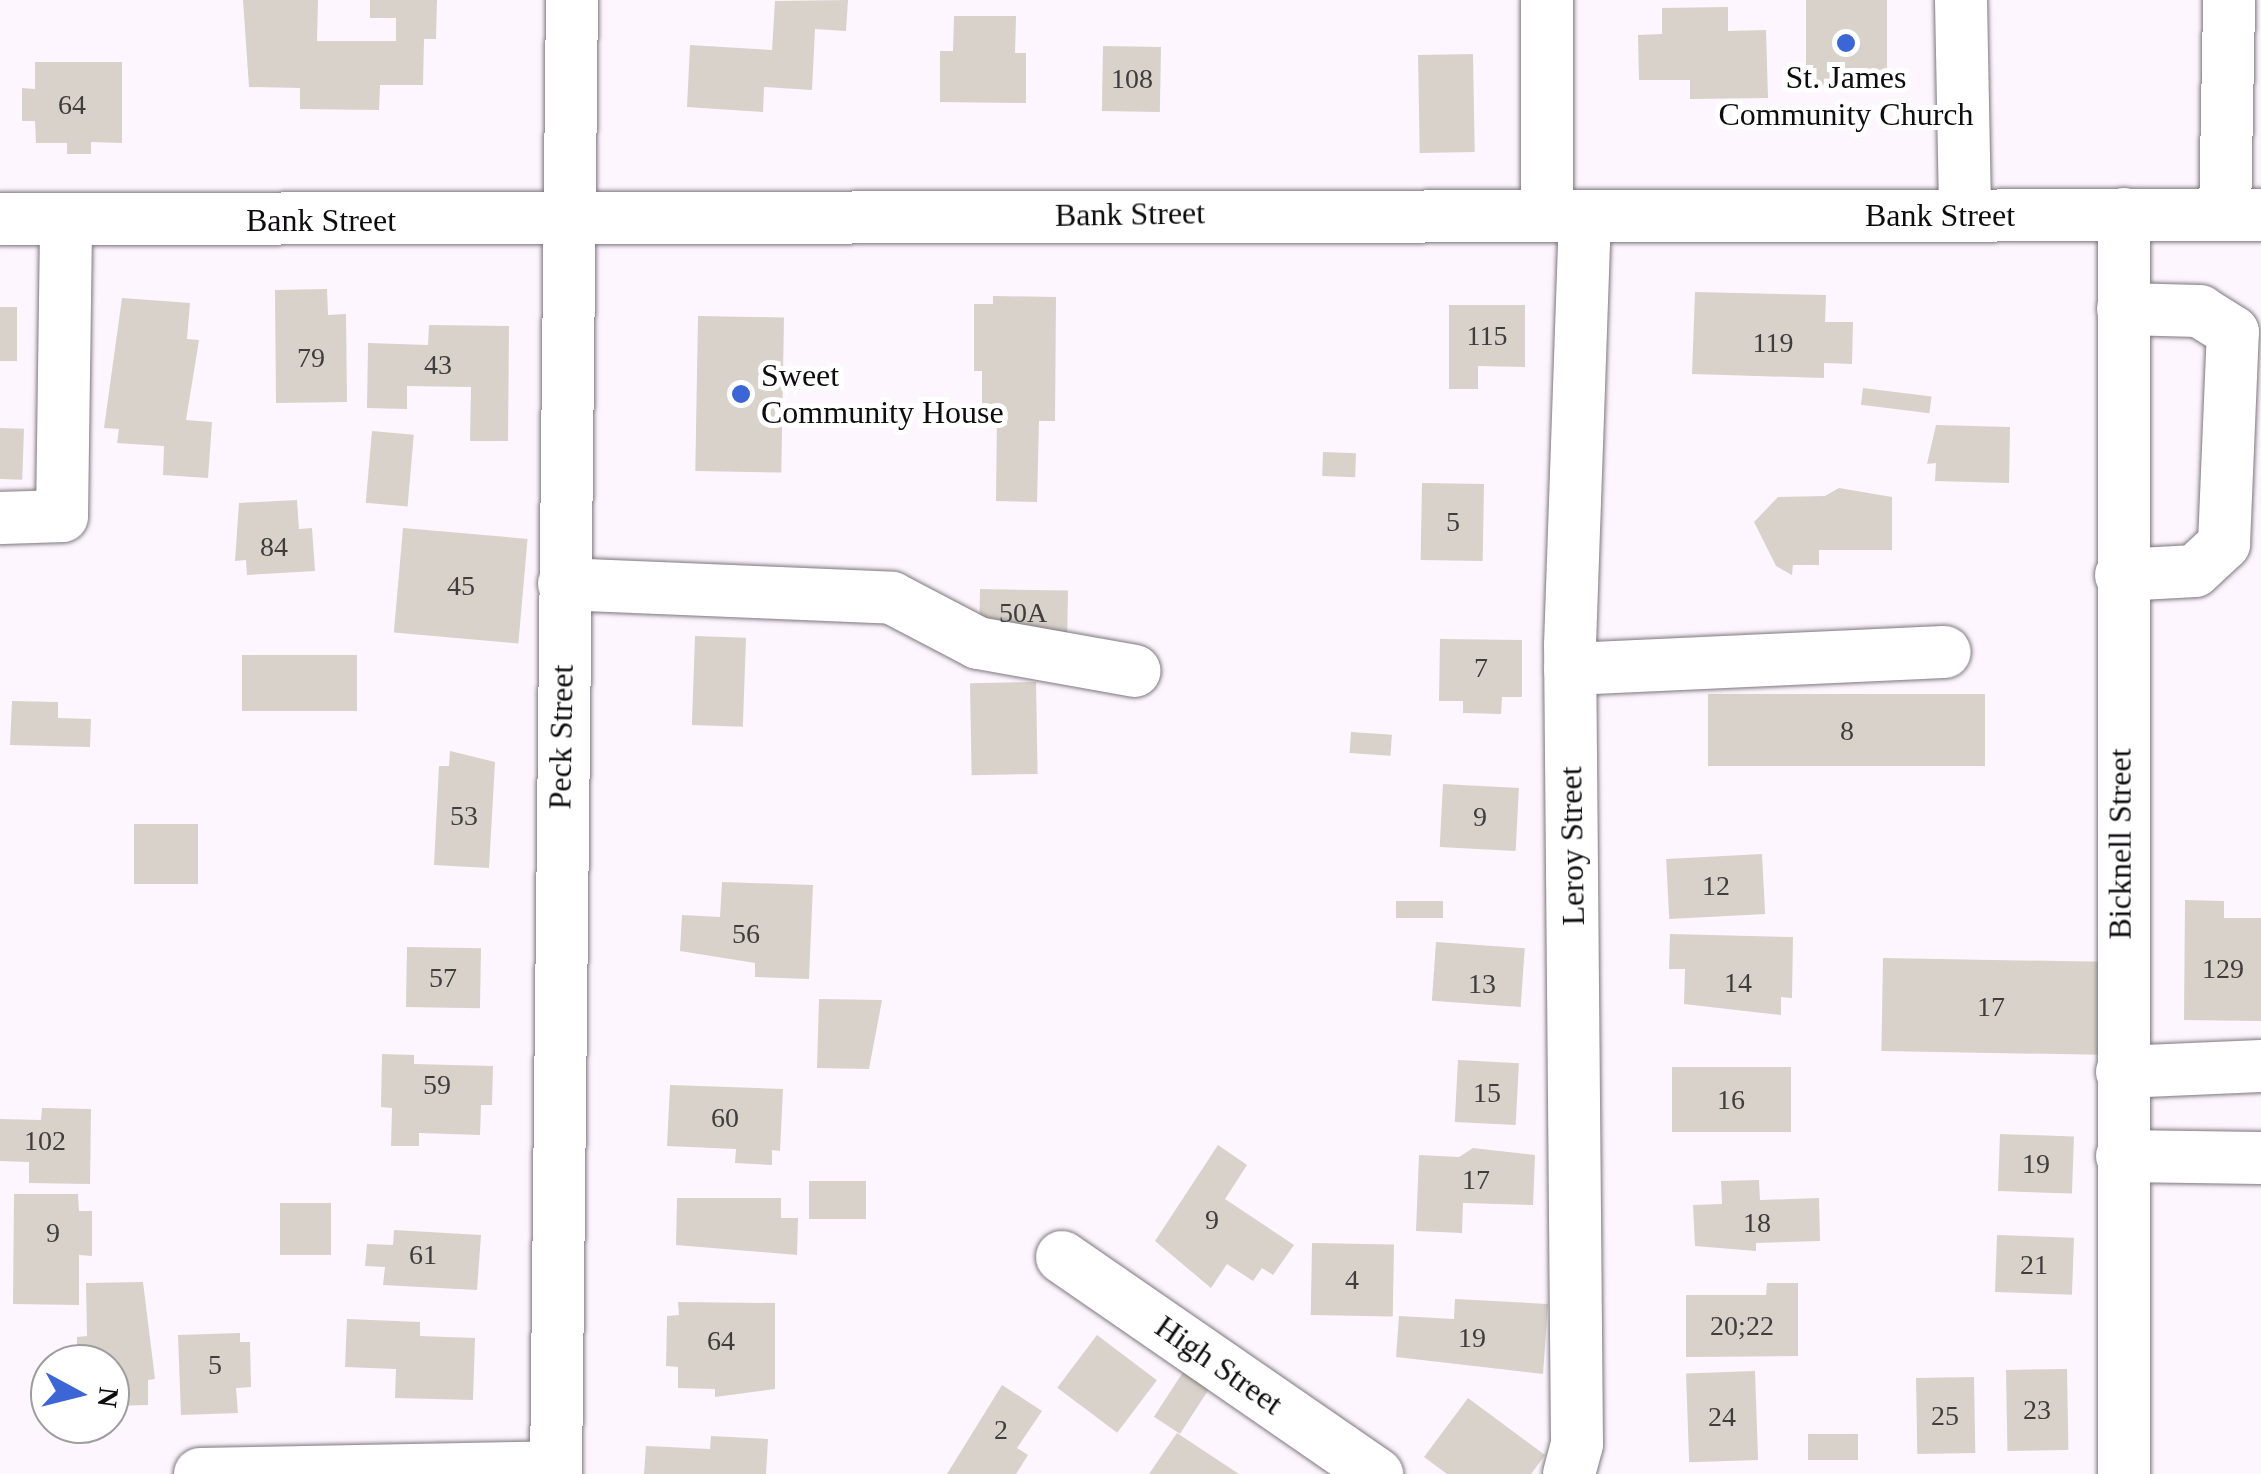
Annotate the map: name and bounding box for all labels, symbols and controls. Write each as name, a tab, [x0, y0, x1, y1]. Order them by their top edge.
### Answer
marker: St. James Community Church	[1835, 32, 1857, 54]
place label: St. James Community Church	[1718, 59, 1974, 134]
house number: 108	[1111, 62, 1153, 96]
house number: 64	[58, 88, 86, 122]
street label: Bank Street	[1055, 193, 1205, 235]
street label: Bank Street	[1865, 196, 2015, 234]
street label: Bank Street	[246, 201, 396, 239]
house number: 115	[1467, 319, 1507, 353]
house number: 119	[1753, 326, 1793, 360]
house number: 79	[297, 341, 325, 375]
house number: 43	[424, 348, 452, 382]
place label: Sweet Community House	[761, 357, 1004, 432]
marker: Sweet Community House	[730, 383, 752, 405]
house number: 5	[1446, 505, 1460, 539]
house number: 84	[260, 530, 288, 564]
house number: 45	[447, 569, 475, 603]
house number: 50A	[999, 596, 1047, 630]
house number: 7	[1474, 651, 1488, 685]
street label: Peck Street	[541, 664, 581, 810]
house number: 8	[1840, 714, 1854, 748]
street label: Bicknell Street	[2101, 748, 2139, 940]
street label: Leroy Street	[1551, 766, 1593, 926]
house number: 53	[450, 799, 478, 833]
house number: 9	[1473, 800, 1487, 834]
house number: 12	[1702, 869, 1730, 903]
house number: 56	[732, 917, 760, 951]
house number: 129	[2202, 952, 2244, 986]
house number: 57	[429, 961, 457, 995]
house number: 14	[1724, 966, 1752, 1000]
house number: 13	[1468, 967, 1496, 1001]
house number: 17	[1977, 990, 2005, 1024]
house number: 59	[423, 1068, 451, 1102]
house number: 15	[1473, 1076, 1501, 1110]
house number: 16	[1717, 1083, 1745, 1117]
house number: 60	[711, 1101, 739, 1135]
house number: 102	[24, 1124, 66, 1158]
house number: 19	[2022, 1147, 2050, 1181]
house number: 17	[1462, 1163, 1490, 1197]
house number: 9	[1205, 1203, 1219, 1237]
house number: 18	[1743, 1206, 1771, 1240]
house number: 9	[46, 1216, 60, 1250]
house number: 61	[409, 1238, 437, 1272]
house number: 21	[2020, 1248, 2048, 1282]
house number: 4	[1345, 1263, 1359, 1297]
street label: High Street	[1148, 1307, 1290, 1423]
house number: 20;22	[1710, 1309, 1774, 1343]
house number: 19	[1458, 1321, 1486, 1355]
house number: 64	[707, 1324, 735, 1358]
north arrow	[30, 1344, 130, 1444]
house number: 5	[208, 1348, 222, 1382]
text: N	[92, 1386, 125, 1409]
house number: 23	[2023, 1393, 2051, 1427]
house number: 25	[1931, 1399, 1959, 1433]
house number: 24	[1708, 1400, 1736, 1434]
house number: 2	[994, 1413, 1008, 1447]

